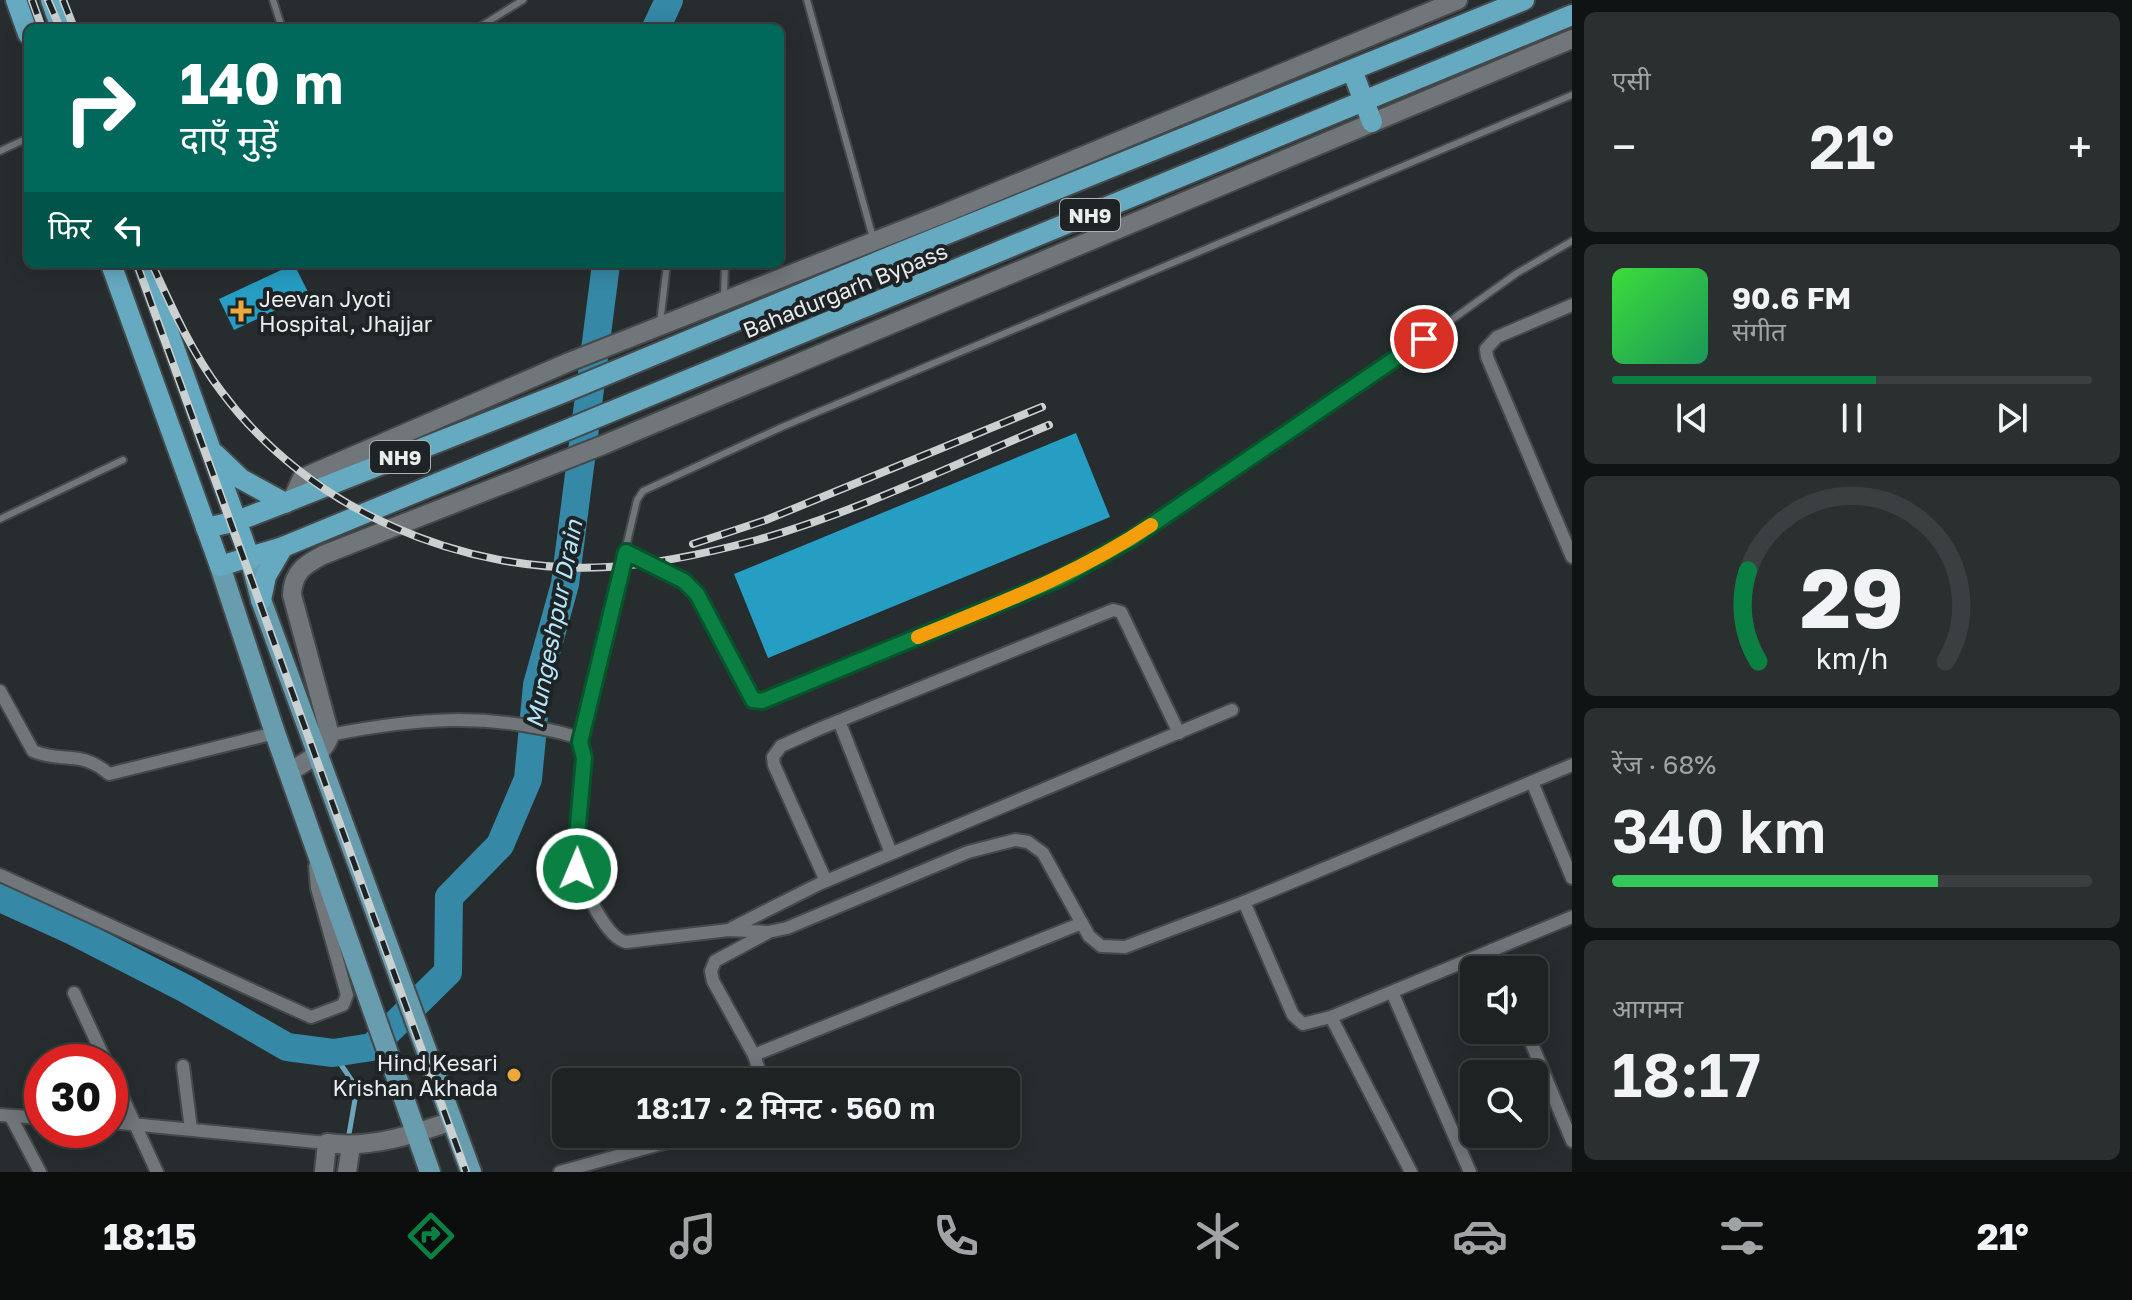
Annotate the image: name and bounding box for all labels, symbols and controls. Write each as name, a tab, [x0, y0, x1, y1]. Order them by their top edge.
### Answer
text: 140 m	[180, 49, 343, 116]
icon: right	[48, 56, 152, 160]
text: एसी	[1612, 65, 1651, 96]
text: 21°	[1809, 110, 1895, 182]
text: दाएँ मुड़ें	[180, 117, 278, 160]
text: −	[1612, 120, 1636, 173]
text: +	[2068, 120, 2092, 173]
road number: NH9	[1060, 199, 1120, 231]
icon: left	[107, 208, 151, 252]
text: फिर	[48, 210, 91, 246]
street label: Bahadurgarh Bypass	[739, 237, 951, 343]
text: 90.6 FM	[1732, 280, 1851, 316]
place label: Jeevan Jyoti Hospital, Jhajjar	[259, 285, 433, 337]
marker: Jeevan Jyoti Hospital, Jhajjar	[230, 300, 252, 322]
pin	[1390, 305, 1458, 373]
text: संगीत	[1732, 316, 1786, 347]
icon: arrive	[1402, 317, 1446, 361]
icon: previous	[1670, 396, 1714, 440]
icon: pause	[1830, 396, 1874, 440]
icon: next	[1990, 396, 2034, 440]
road number: NH9	[370, 441, 430, 473]
water label: Mungeshpur Drain	[519, 516, 589, 731]
text: 29	[1800, 546, 1904, 646]
text: km/h	[1816, 641, 1888, 675]
text: रेंज · 68%	[1612, 749, 1716, 780]
text: 340 km	[1612, 794, 1826, 866]
position arrow	[535, 827, 619, 911]
map controls	[1460, 956, 1548, 1148]
button: sound	[1460, 956, 1548, 1044]
text: आगमन	[1612, 993, 1683, 1024]
text: 18:17	[1612, 1038, 1761, 1110]
speed limit sign: 30	[24, 1044, 128, 1148]
place label: Hind Kesari Krishan Akhada	[333, 1049, 498, 1101]
button: search	[1460, 1060, 1548, 1148]
marker: Hind Kesari Krishan Akhada	[505, 1066, 523, 1084]
text: 18:17 · 2 मिनट · 560 m	[636, 1090, 936, 1126]
icon: directions	[403, 1208, 459, 1264]
icon: music	[665, 1208, 721, 1264]
icon: phone	[928, 1208, 984, 1264]
icon: climate	[1190, 1208, 1246, 1264]
icon: car	[1452, 1208, 1508, 1264]
icon: filters	[1714, 1208, 1770, 1264]
text: 18:15	[103, 1215, 197, 1258]
text: 21°	[1977, 1215, 2029, 1258]

